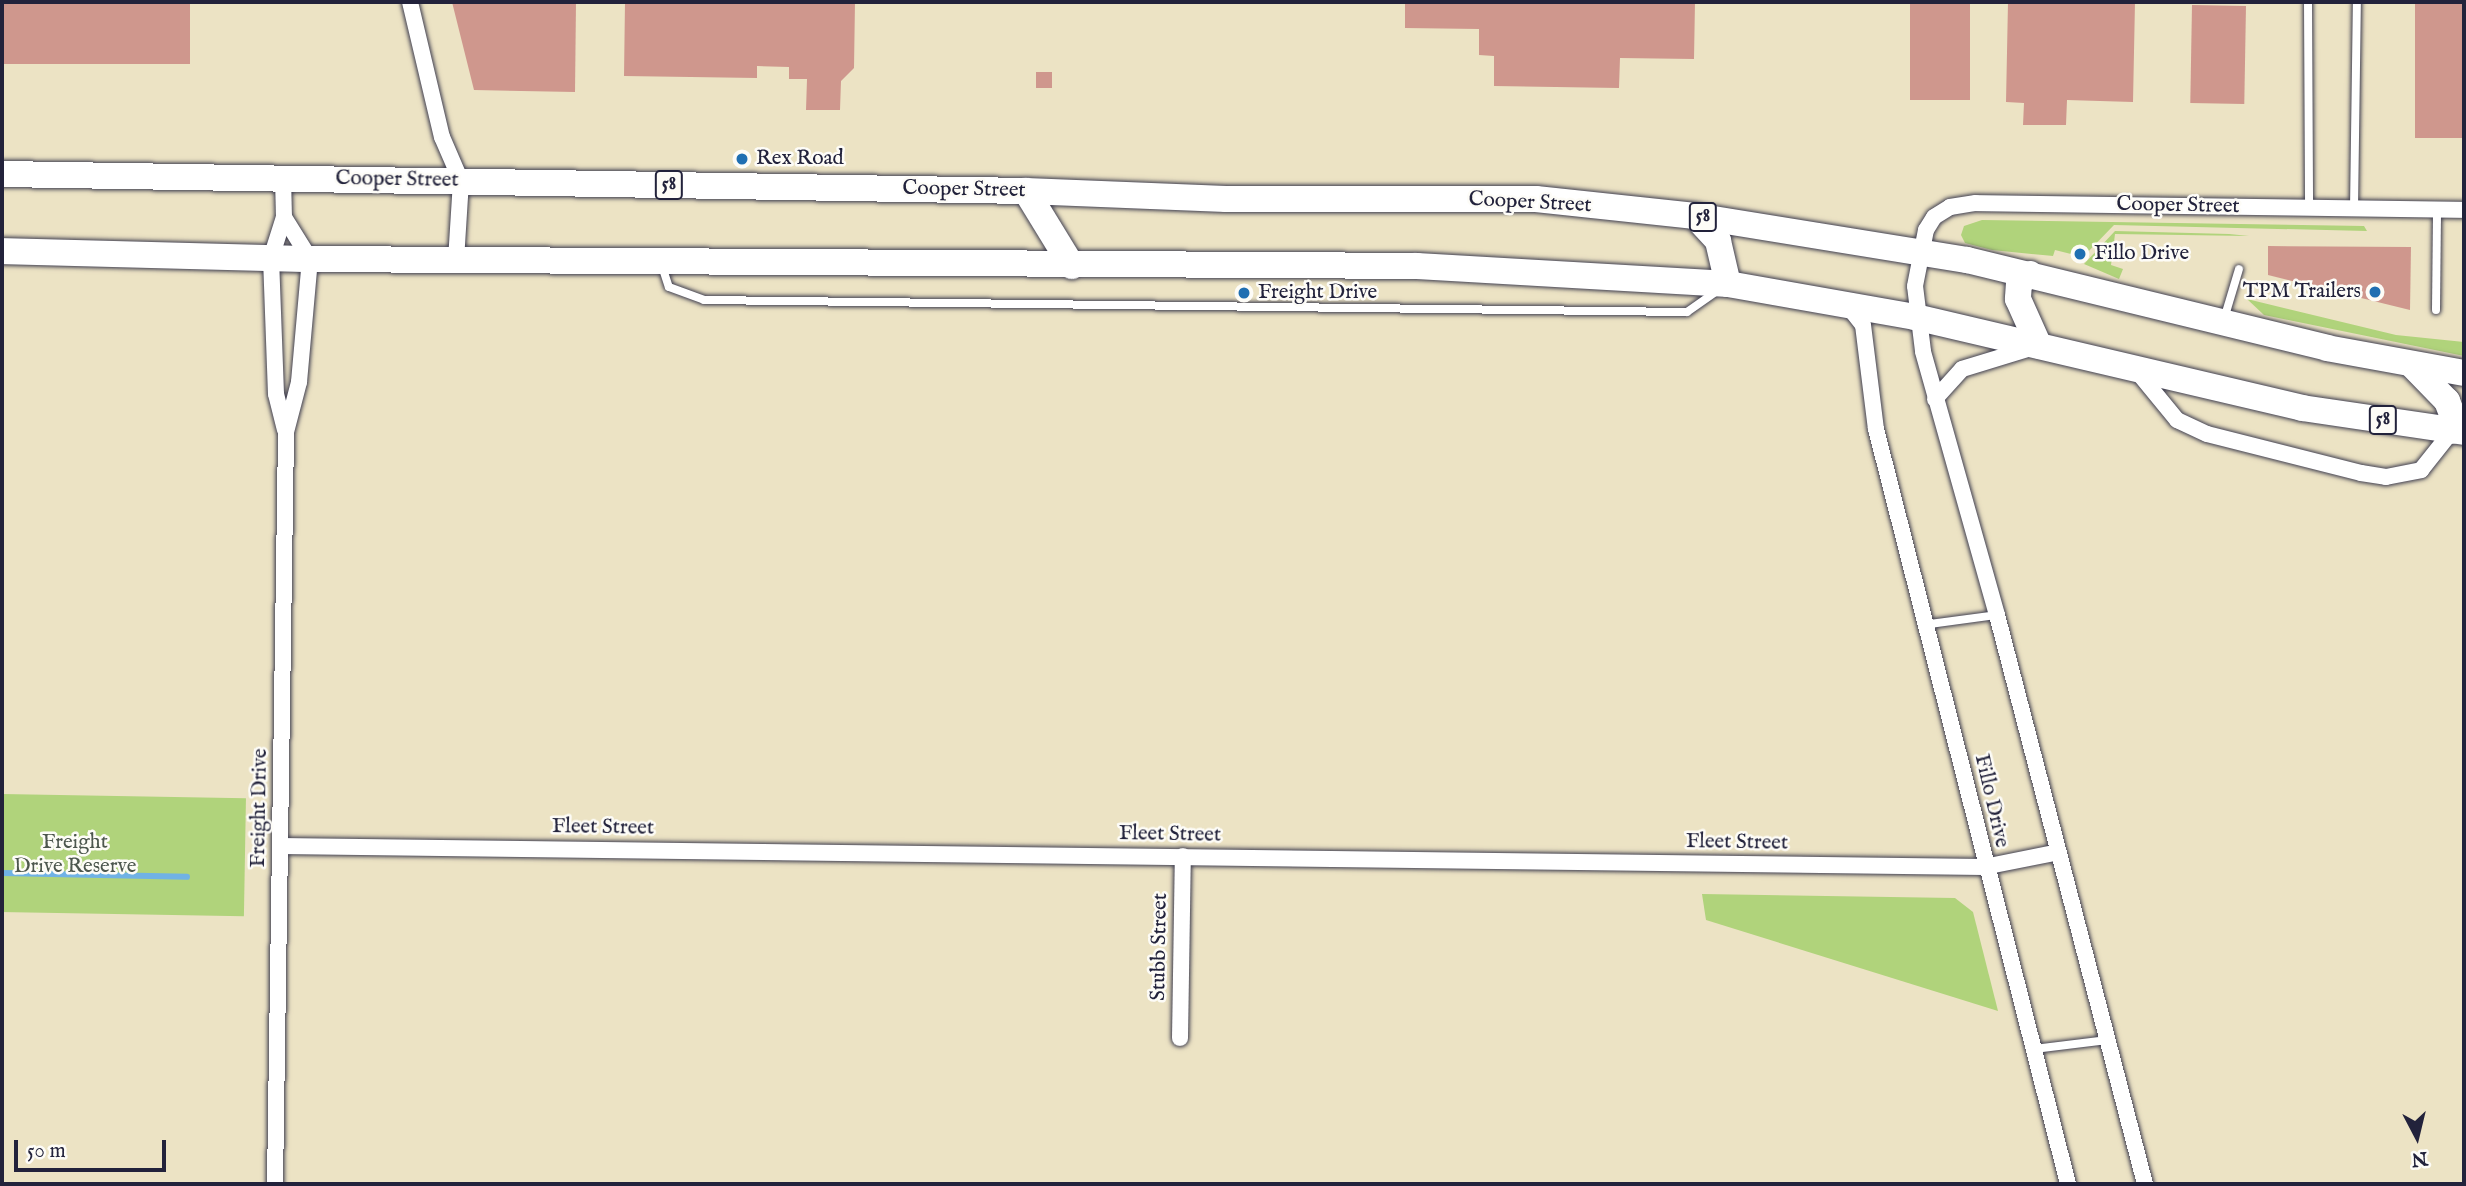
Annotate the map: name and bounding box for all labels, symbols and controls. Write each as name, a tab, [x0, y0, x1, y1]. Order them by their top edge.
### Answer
place label: Rex Road	[756, 146, 844, 172]
marker: Rex Road	[734, 151, 750, 167]
street label: Cooper Street	[335, 166, 459, 194]
road number: 58	[653, 169, 685, 200]
street label: Cooper Street	[902, 176, 1026, 204]
street label: Cooper Street	[1468, 187, 1592, 219]
street label: Cooper Street	[2116, 192, 2240, 220]
road number: 58	[1687, 202, 1719, 232]
place label: Fillo Drive	[2094, 241, 2189, 267]
marker: Fillo Drive	[2072, 246, 2088, 262]
place label: TPM Trailers	[2243, 279, 2361, 305]
place label: Freight Drive	[1258, 280, 1377, 306]
marker: TPM Trailers	[2367, 284, 2383, 300]
marker: Freight Drive	[1236, 285, 1252, 301]
road number: 58	[2367, 404, 2399, 436]
street label: Freight Drive	[246, 748, 274, 868]
street label: Fillo Drive	[1968, 752, 2014, 850]
street label: Fleet Street	[552, 815, 654, 841]
street label: Fleet Street	[1119, 822, 1221, 848]
park label: Freight Drive Reserve	[14, 830, 136, 880]
street label: Fleet Street	[1686, 830, 1788, 856]
street label: Stubb Street	[1146, 893, 1174, 1001]
north arrow	[2382, 1102, 2452, 1172]
scale bar	[18, 1126, 170, 1170]
text: 50 m	[27, 1138, 66, 1165]
text: N	[2410, 1145, 2429, 1171]

